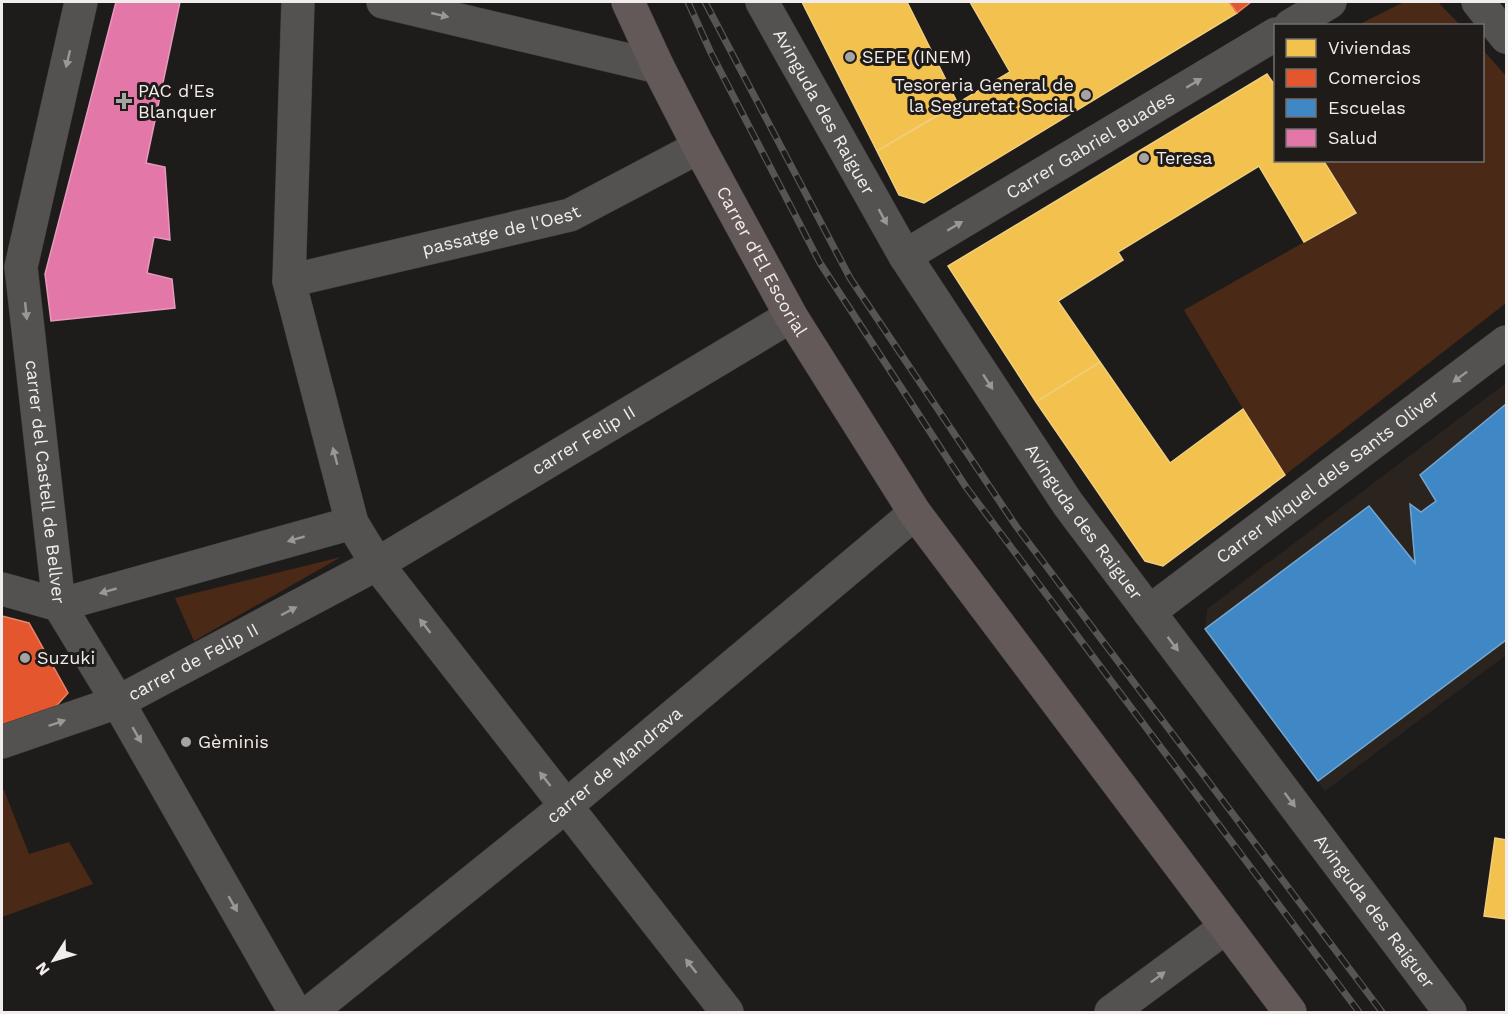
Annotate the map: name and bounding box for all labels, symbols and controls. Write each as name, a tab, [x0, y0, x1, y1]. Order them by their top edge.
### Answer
one-way arrow	[430, 11, 449, 20]
legend	[1274, 24, 1484, 162]
street label: Avinguda des Raiguer	[769, 25, 879, 198]
text: Viviendas	[1328, 37, 1411, 58]
place label: SEPE (INEM)	[862, 46, 971, 67]
one-way arrow	[63, 49, 72, 68]
marker: SEPE (INEM)	[843, 50, 857, 64]
text: Comercios	[1328, 67, 1421, 88]
place label: Tesoreria General de la Seguretat Social	[894, 74, 1074, 116]
one-way arrow	[1186, 77, 1202, 88]
place label: PAC d'Es Blanquer	[138, 80, 217, 122]
street label: Carrer Gabriel Buades	[1002, 86, 1178, 203]
marker: Tesoreria General de la Seguretat Social	[1079, 88, 1093, 102]
marker: PAC d'Es Blanquer	[115, 92, 133, 110]
text: Escuelas	[1328, 97, 1406, 118]
text: Salud	[1328, 127, 1377, 148]
place label: Teresa	[1156, 147, 1212, 168]
marker: Teresa	[1137, 151, 1151, 165]
street label: Carrer d'El Escorial	[712, 182, 812, 341]
street label: passatge de l'Oest	[420, 200, 584, 259]
one-way arrow	[878, 209, 888, 226]
one-way arrow	[947, 221, 963, 232]
one-way arrow	[22, 302, 31, 321]
street label: carrer del Castell de Bellver	[22, 359, 70, 605]
one-way arrow	[1452, 371, 1468, 383]
one-way arrow	[982, 374, 993, 390]
street label: Carrer Miquel dels Sants Oliver	[1212, 385, 1443, 567]
street label: carrer Felip II	[528, 401, 639, 479]
street label: Avinguda des Raiguer	[1021, 440, 1147, 604]
one-way arrow	[329, 447, 339, 466]
one-way arrow	[287, 535, 305, 544]
one-way arrow	[99, 587, 117, 597]
one-way arrow	[281, 606, 298, 616]
street label: carrer de Felip II	[124, 618, 262, 705]
one-way arrow	[420, 618, 432, 633]
one-way arrow	[1167, 635, 1179, 651]
place label: Suzuki	[37, 647, 95, 668]
marker: Suzuki	[18, 651, 32, 665]
street label: carrer de Mandrava	[542, 702, 686, 827]
one-way arrow	[48, 717, 66, 727]
one-way arrow	[131, 727, 142, 743]
place label: Gèminis	[198, 731, 269, 752]
marker: Gèminis	[179, 735, 193, 749]
one-way arrow	[540, 772, 552, 787]
one-way arrow	[1284, 791, 1296, 807]
street label: Avinguda des Raiguer	[1310, 830, 1439, 992]
one-way arrow	[228, 896, 238, 913]
north arrow	[24, 930, 84, 990]
text: N	[31, 958, 54, 979]
one-way arrow	[685, 959, 697, 974]
one-way arrow	[1150, 972, 1165, 984]

